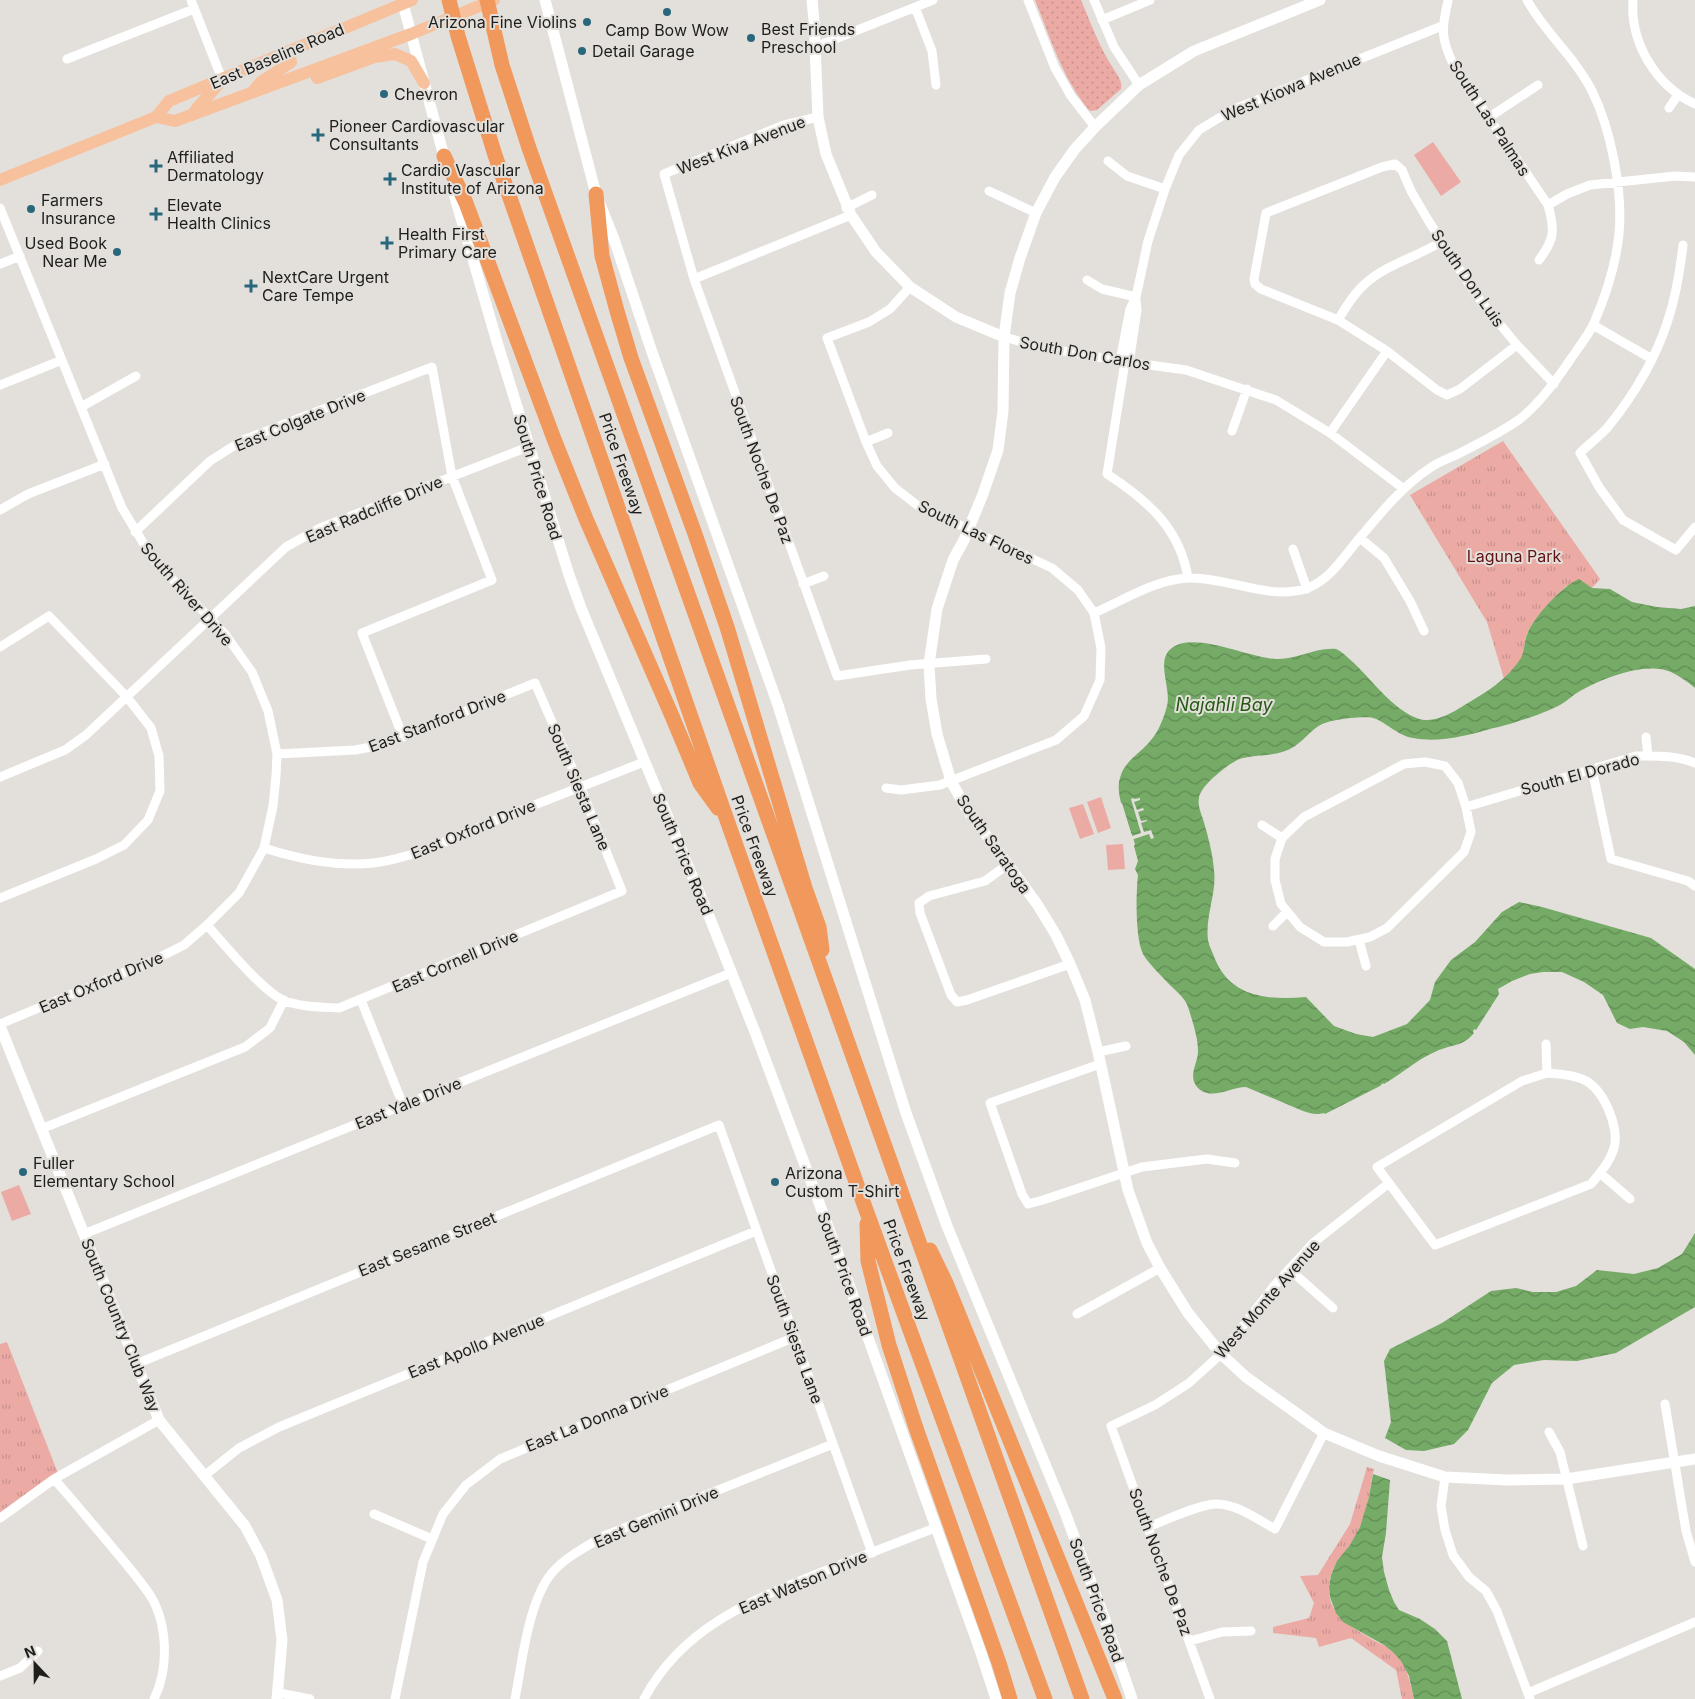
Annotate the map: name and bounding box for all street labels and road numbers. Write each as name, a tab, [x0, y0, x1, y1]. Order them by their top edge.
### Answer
street label: East Baseline Road	[207, 19, 347, 93]
street label: West Kiowa Avenue	[1218, 49, 1364, 125]
street label: South Las Palmas	[1445, 56, 1535, 180]
street label: West Kiva Avenue	[674, 111, 808, 179]
street label: South Don Luis	[1427, 225, 1509, 331]
street label: South Don Carlos	[1018, 332, 1152, 374]
street label: East Colgate Drive	[232, 385, 368, 455]
street label: South Noche De Paz	[726, 393, 798, 547]
street label: Price Freeway	[595, 410, 649, 518]
street label: South Price Road	[509, 412, 567, 542]
street label: East Radcliffe Drive	[302, 471, 446, 547]
street label: South Las Flores	[915, 495, 1037, 569]
street label: South River Drive	[137, 538, 237, 650]
street label: East Stanford Drive	[365, 686, 509, 756]
street label: South Siesta Lane	[543, 720, 615, 854]
street label: South El Dorado	[1518, 749, 1642, 799]
street label: South Price Road	[648, 790, 718, 918]
street label: South Saratoga	[952, 791, 1036, 897]
street label: Price Freeway	[727, 792, 783, 900]
street label: East Oxford Drive	[408, 795, 538, 863]
street label: East Cornell Drive	[389, 925, 521, 997]
street label: East Oxford Drive	[36, 947, 166, 1017]
street label: East Yale Drive	[352, 1073, 464, 1133]
street label: East Sesame Street	[355, 1207, 499, 1281]
street label: South Price Road	[813, 1209, 877, 1339]
street label: Price Freeway	[879, 1216, 935, 1324]
street label: South Country Club Way	[77, 1235, 165, 1415]
street label: West Monte Avenue	[1210, 1235, 1324, 1363]
street label: South Siesta Lane	[762, 1272, 828, 1406]
street label: East Apollo Avenue	[405, 1310, 547, 1382]
street label: East La Donna Drive	[523, 1380, 671, 1456]
street label: East Gemini Drive	[591, 1482, 721, 1552]
street label: South Noche De Paz	[1125, 1485, 1197, 1639]
street label: South Price Road	[1065, 1535, 1129, 1665]
street label: East Watson Drive	[736, 1546, 870, 1618]

